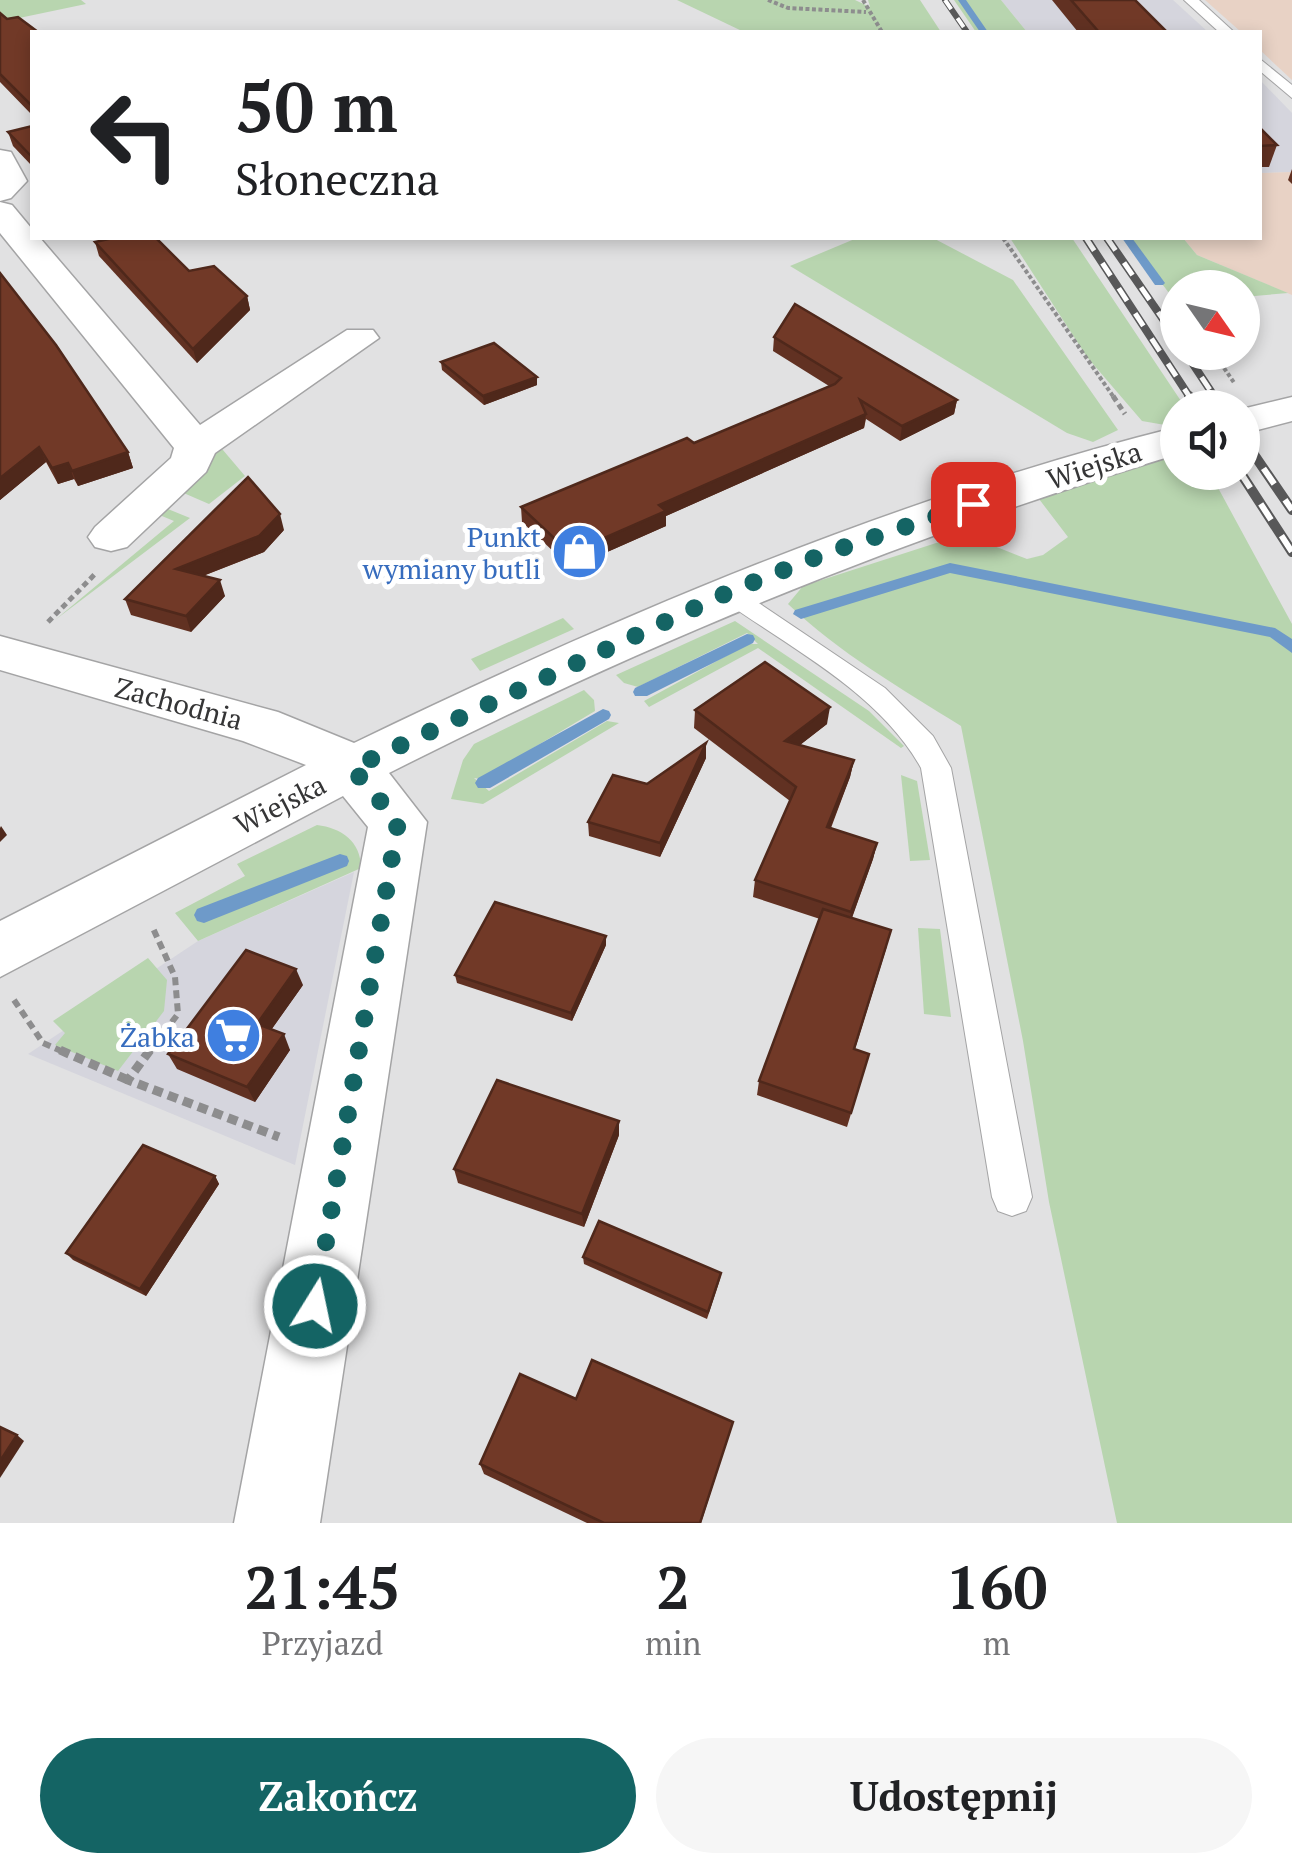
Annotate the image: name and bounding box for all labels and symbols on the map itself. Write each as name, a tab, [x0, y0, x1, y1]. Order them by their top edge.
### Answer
north arrow	[1160, 270, 1260, 370]
street label: Wiejska	[1042, 432, 1146, 498]
pin	[931, 462, 1016, 547]
place label: Punkt wymiany butli	[362, 518, 542, 587]
shop icon: Punkt wymiany butli	[550, 522, 610, 582]
street label: Zachodnia	[111, 668, 247, 738]
street label: Wiejska	[228, 765, 332, 843]
supermarket icon: Żabka	[204, 1006, 264, 1066]
place label: Żabka	[120, 1018, 195, 1055]
position arrow	[263, 1254, 367, 1358]

